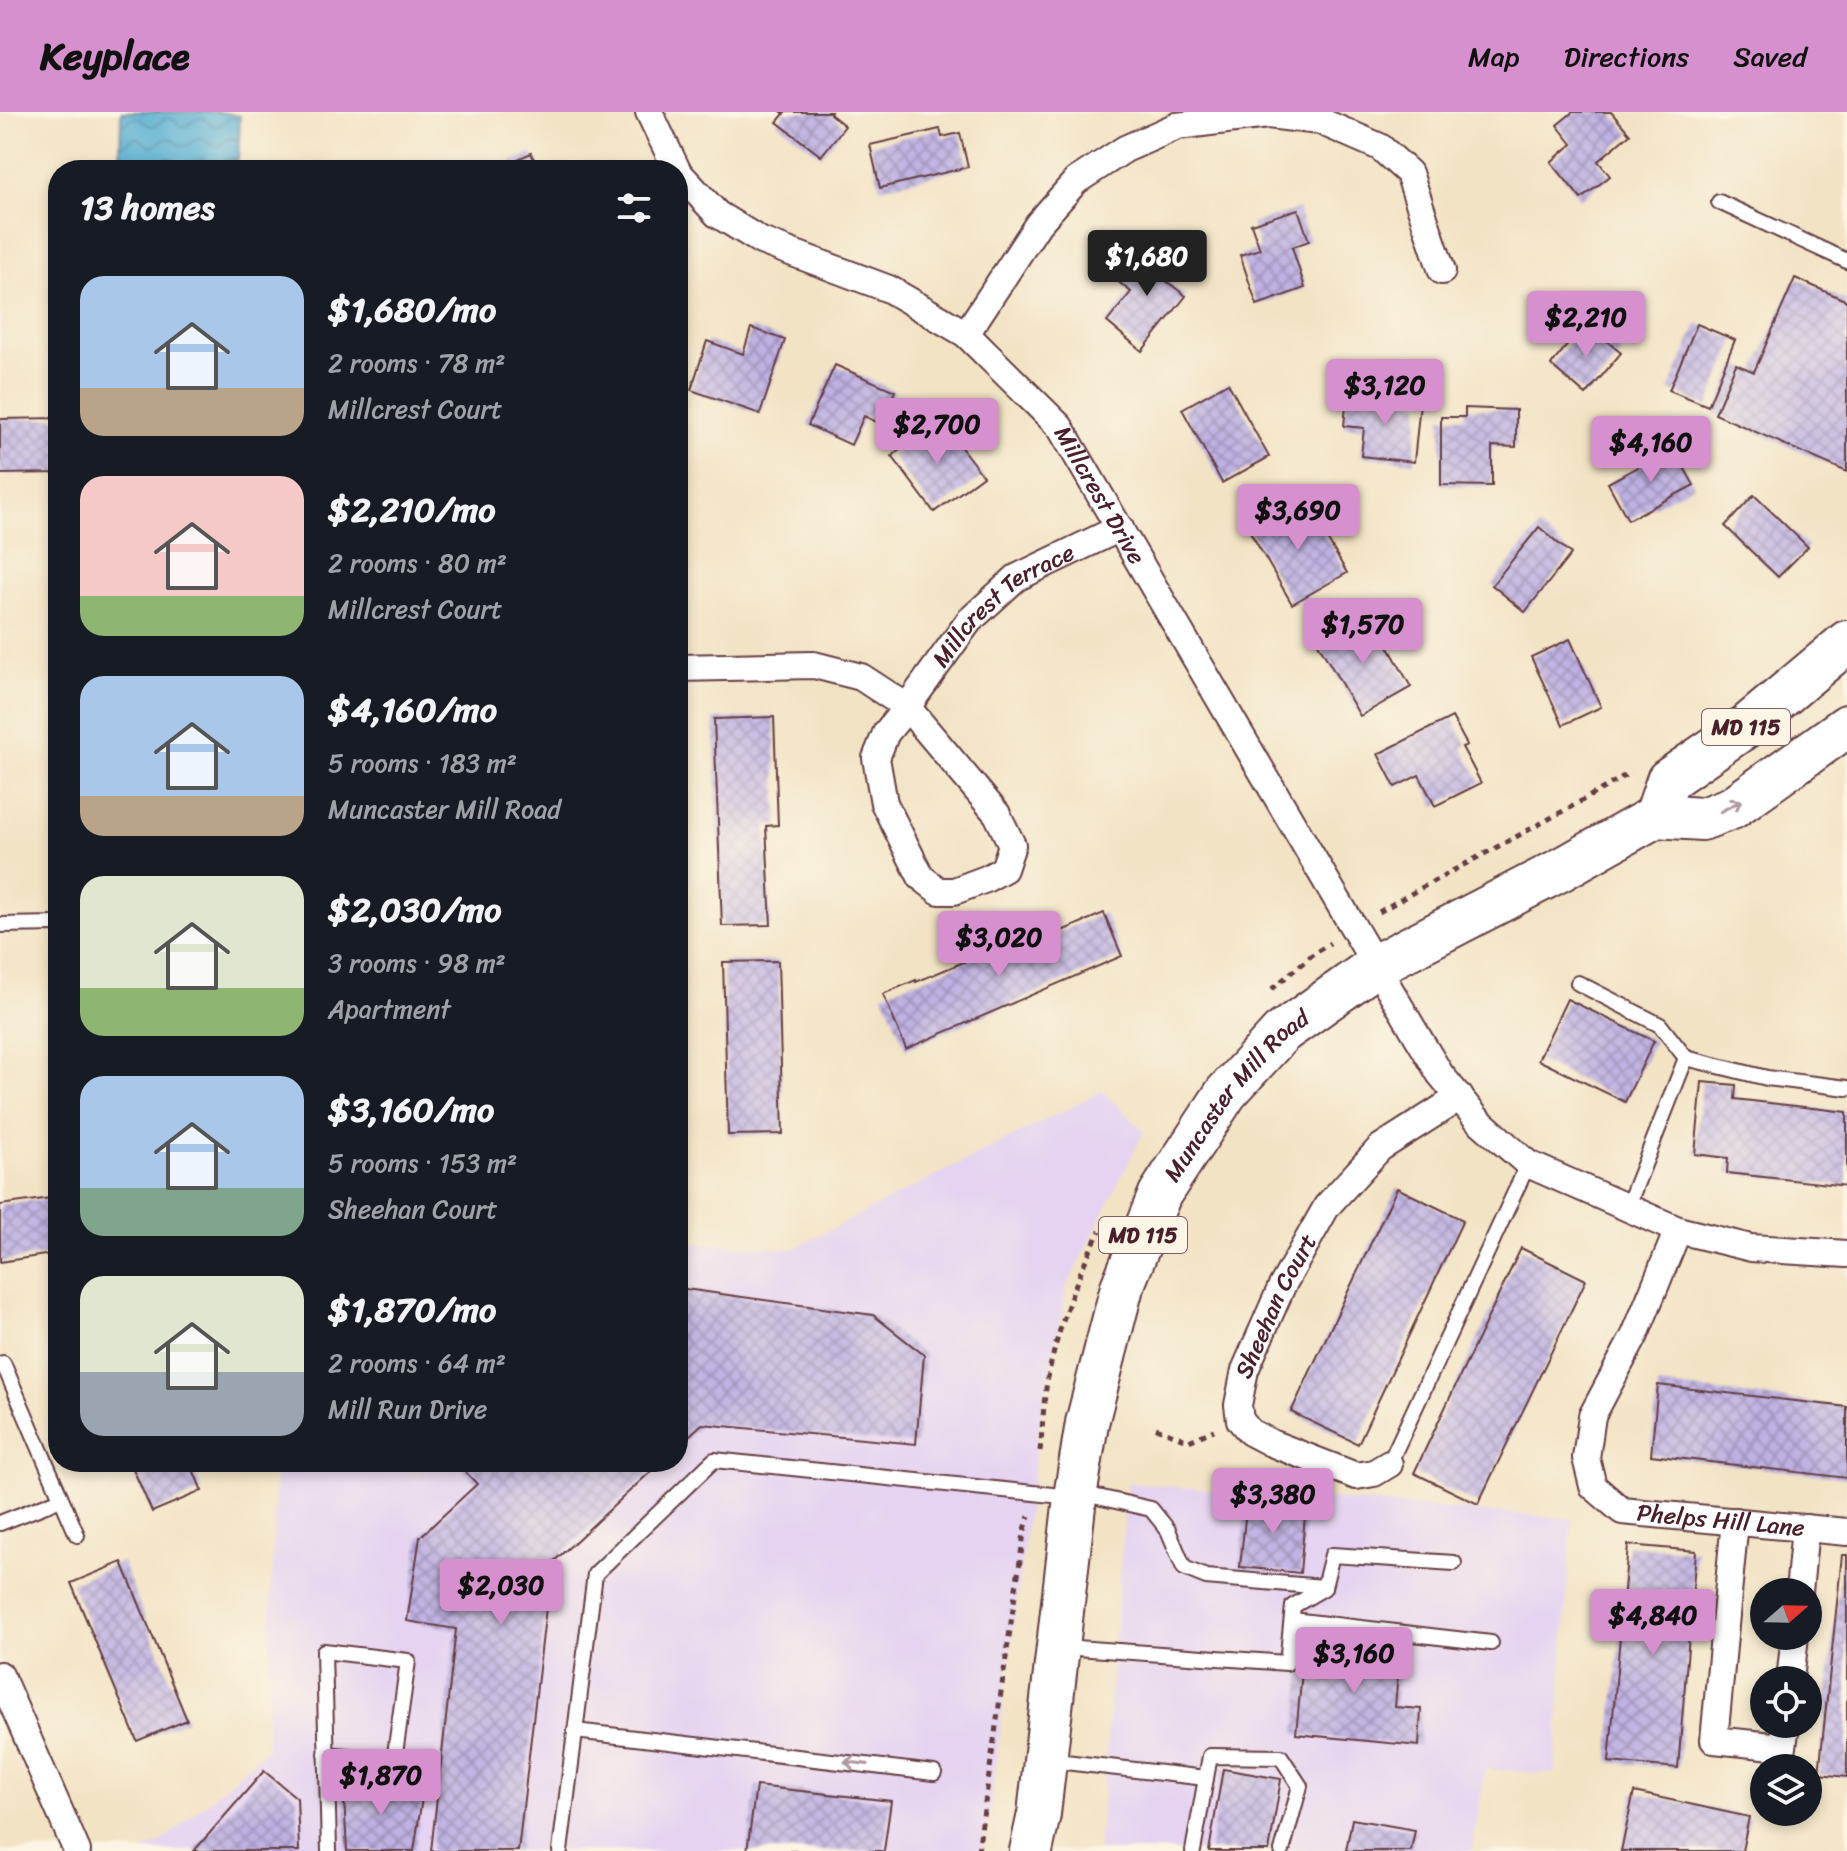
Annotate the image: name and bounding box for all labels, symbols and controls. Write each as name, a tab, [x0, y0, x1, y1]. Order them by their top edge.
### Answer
text: Keyplace	[40, 23, 190, 90]
text: Map	[1468, 32, 1520, 81]
text: Directions	[1564, 32, 1689, 81]
text: Saved	[1733, 32, 1807, 81]
text: 13 homes	[80, 178, 215, 238]
icon: filters	[612, 186, 656, 230]
pin: $1,680	[1082, 230, 1212, 298]
text: $1,680	[1106, 233, 1188, 279]
text: $1,680/mo	[328, 280, 496, 340]
pin: $2,210	[1521, 291, 1651, 359]
text: $2,210	[1545, 294, 1627, 340]
icon: home	[144, 308, 240, 404]
text: 2 rooms · 78 m²	[328, 340, 505, 386]
pin: $3,120	[1320, 359, 1450, 427]
text: $3,120	[1344, 362, 1426, 408]
text: Millcrest Court	[328, 386, 502, 432]
pin: $2,700	[872, 398, 1002, 466]
text: $2,700	[893, 401, 981, 447]
pin: $4,160	[1586, 416, 1716, 484]
street label: Millcrest Drive	[1043, 417, 1157, 573]
text: $4,160	[1609, 419, 1693, 465]
text: $2,210/mo	[328, 480, 496, 540]
pin: $3,690	[1233, 484, 1363, 552]
text: $3,690	[1255, 487, 1341, 533]
icon: home	[144, 508, 240, 604]
street label: Millcrest Terrace	[921, 532, 1082, 677]
text: 2 rooms · 80 m²	[328, 540, 507, 586]
text: Millcrest Court	[328, 586, 502, 632]
pin: $1,570	[1298, 598, 1428, 666]
text: $1,570	[1322, 601, 1404, 647]
text: $4,160/mo	[328, 680, 497, 740]
icon: home	[144, 708, 240, 804]
road number: MD 115	[1702, 709, 1790, 745]
text: 5 rooms · 183 m²	[328, 740, 517, 786]
text: Muncaster Mill Road	[328, 786, 561, 832]
one-way arrow	[1719, 798, 1742, 814]
text: $2,030/mo	[328, 880, 502, 940]
icon: home	[144, 908, 240, 1004]
pin: $3,020	[934, 911, 1064, 979]
text: $3,020	[956, 914, 1042, 960]
text: 3 rooms · 98 m²	[328, 940, 506, 986]
text: Apartment	[328, 986, 451, 1032]
street label: Muncaster Mill Road	[1152, 997, 1319, 1191]
text: $3,160/mo	[328, 1080, 494, 1140]
icon: home	[144, 1108, 240, 1204]
text: 5 rooms · 153 m²	[328, 1140, 517, 1186]
text: Sheehan Court	[328, 1186, 498, 1232]
road number: MD 115	[1099, 1217, 1187, 1253]
street label: Sheehan Court	[1223, 1226, 1328, 1385]
text: $1,870/mo	[328, 1280, 496, 1340]
icon: home	[144, 1308, 240, 1404]
text: 2 rooms · 64 m²	[328, 1340, 506, 1386]
text: Mill Run Drive	[328, 1386, 487, 1432]
pin: $3,380	[1208, 1468, 1338, 1536]
text: $3,380	[1230, 1471, 1316, 1517]
street label: Phelps Hill Lane	[1635, 1491, 1807, 1549]
pin: $2,030	[436, 1559, 566, 1627]
text: $2,030	[458, 1562, 544, 1608]
north arrow	[1750, 1578, 1822, 1650]
map controls	[1750, 1578, 1822, 1826]
pin: $4,840	[1588, 1589, 1718, 1657]
text: $4,840	[1608, 1592, 1698, 1638]
pin: $3,160	[1289, 1627, 1419, 1695]
text: $3,160	[1313, 1630, 1395, 1676]
button: locate	[1750, 1666, 1822, 1738]
pin: $1,870	[316, 1749, 446, 1817]
text: $1,870	[340, 1752, 422, 1798]
button: layers	[1750, 1754, 1822, 1826]
one-way arrow	[843, 1756, 870, 1771]

